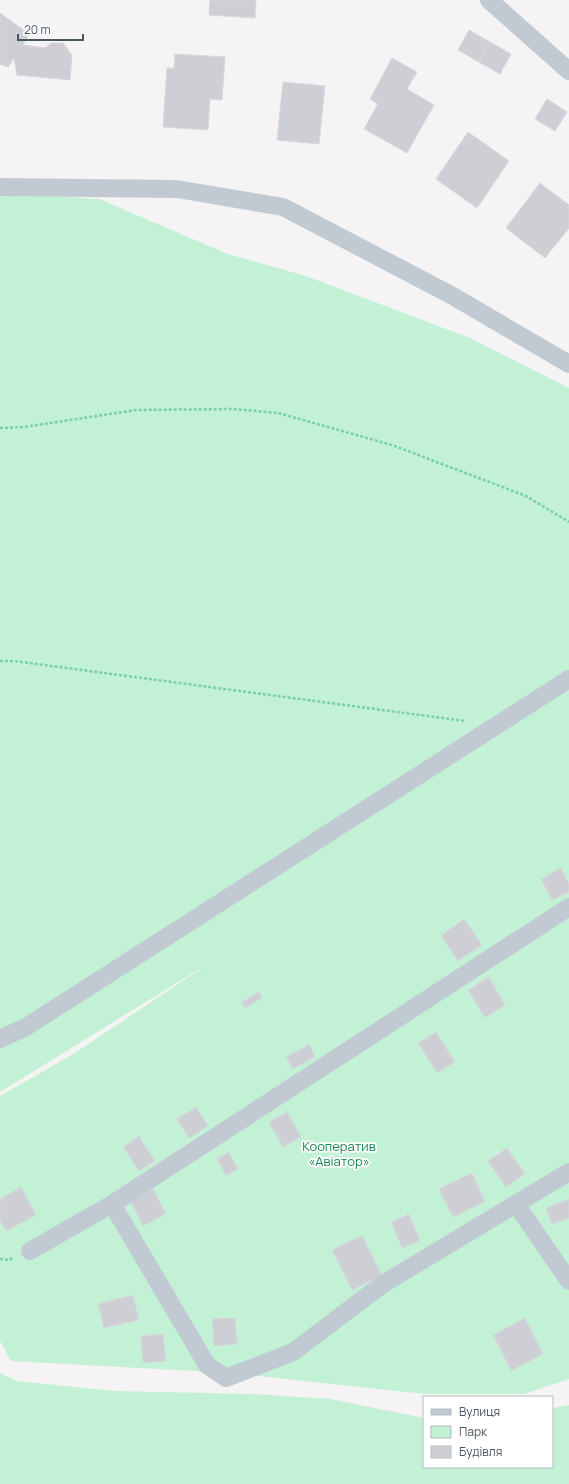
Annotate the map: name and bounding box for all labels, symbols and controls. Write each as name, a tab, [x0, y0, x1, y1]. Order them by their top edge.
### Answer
scale bar	[18, 16, 83, 42]
text: 20 m	[24, 21, 51, 38]
park label: Кооператив «Авіатор»	[302, 1137, 376, 1170]
legend	[423, 1396, 553, 1468]
text: Вулиця	[459, 1403, 500, 1420]
text: Парк	[459, 1423, 488, 1440]
text: Будівля	[459, 1443, 502, 1460]

